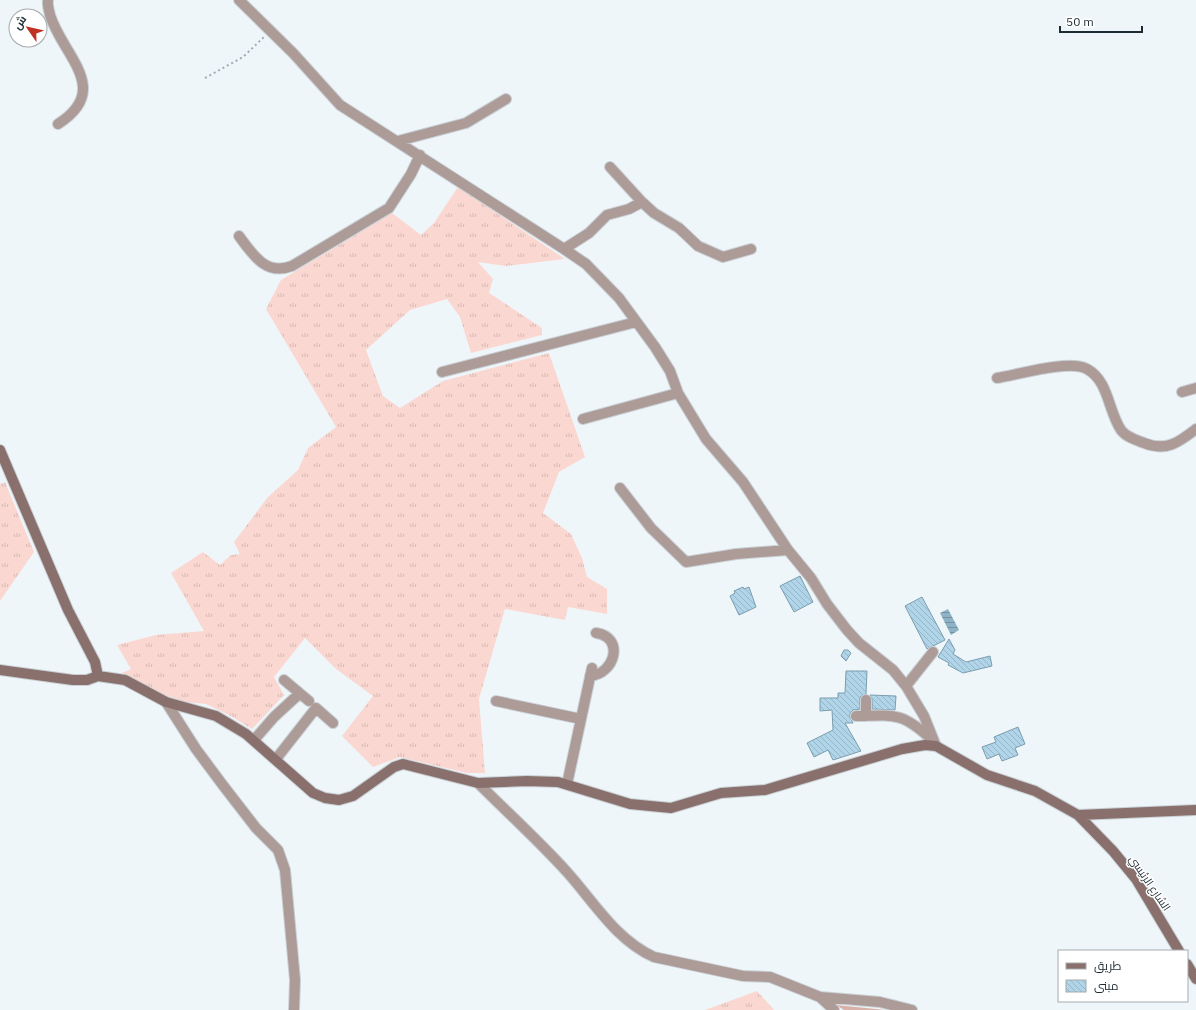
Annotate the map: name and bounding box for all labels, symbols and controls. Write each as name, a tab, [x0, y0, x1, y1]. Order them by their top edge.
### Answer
north arrow	[8, 8, 48, 48]
scale bar	[1060, 8, 1142, 34]
text: ش	[10, 13, 29, 32]
text: 50 m	[1066, 14, 1094, 29]
street label: الشارع الرئيسي	[1126, 853, 1174, 914]
legend	[1058, 950, 1188, 1002]
text: طريق	[1094, 958, 1122, 973]
text: مبنى	[1094, 978, 1119, 993]

